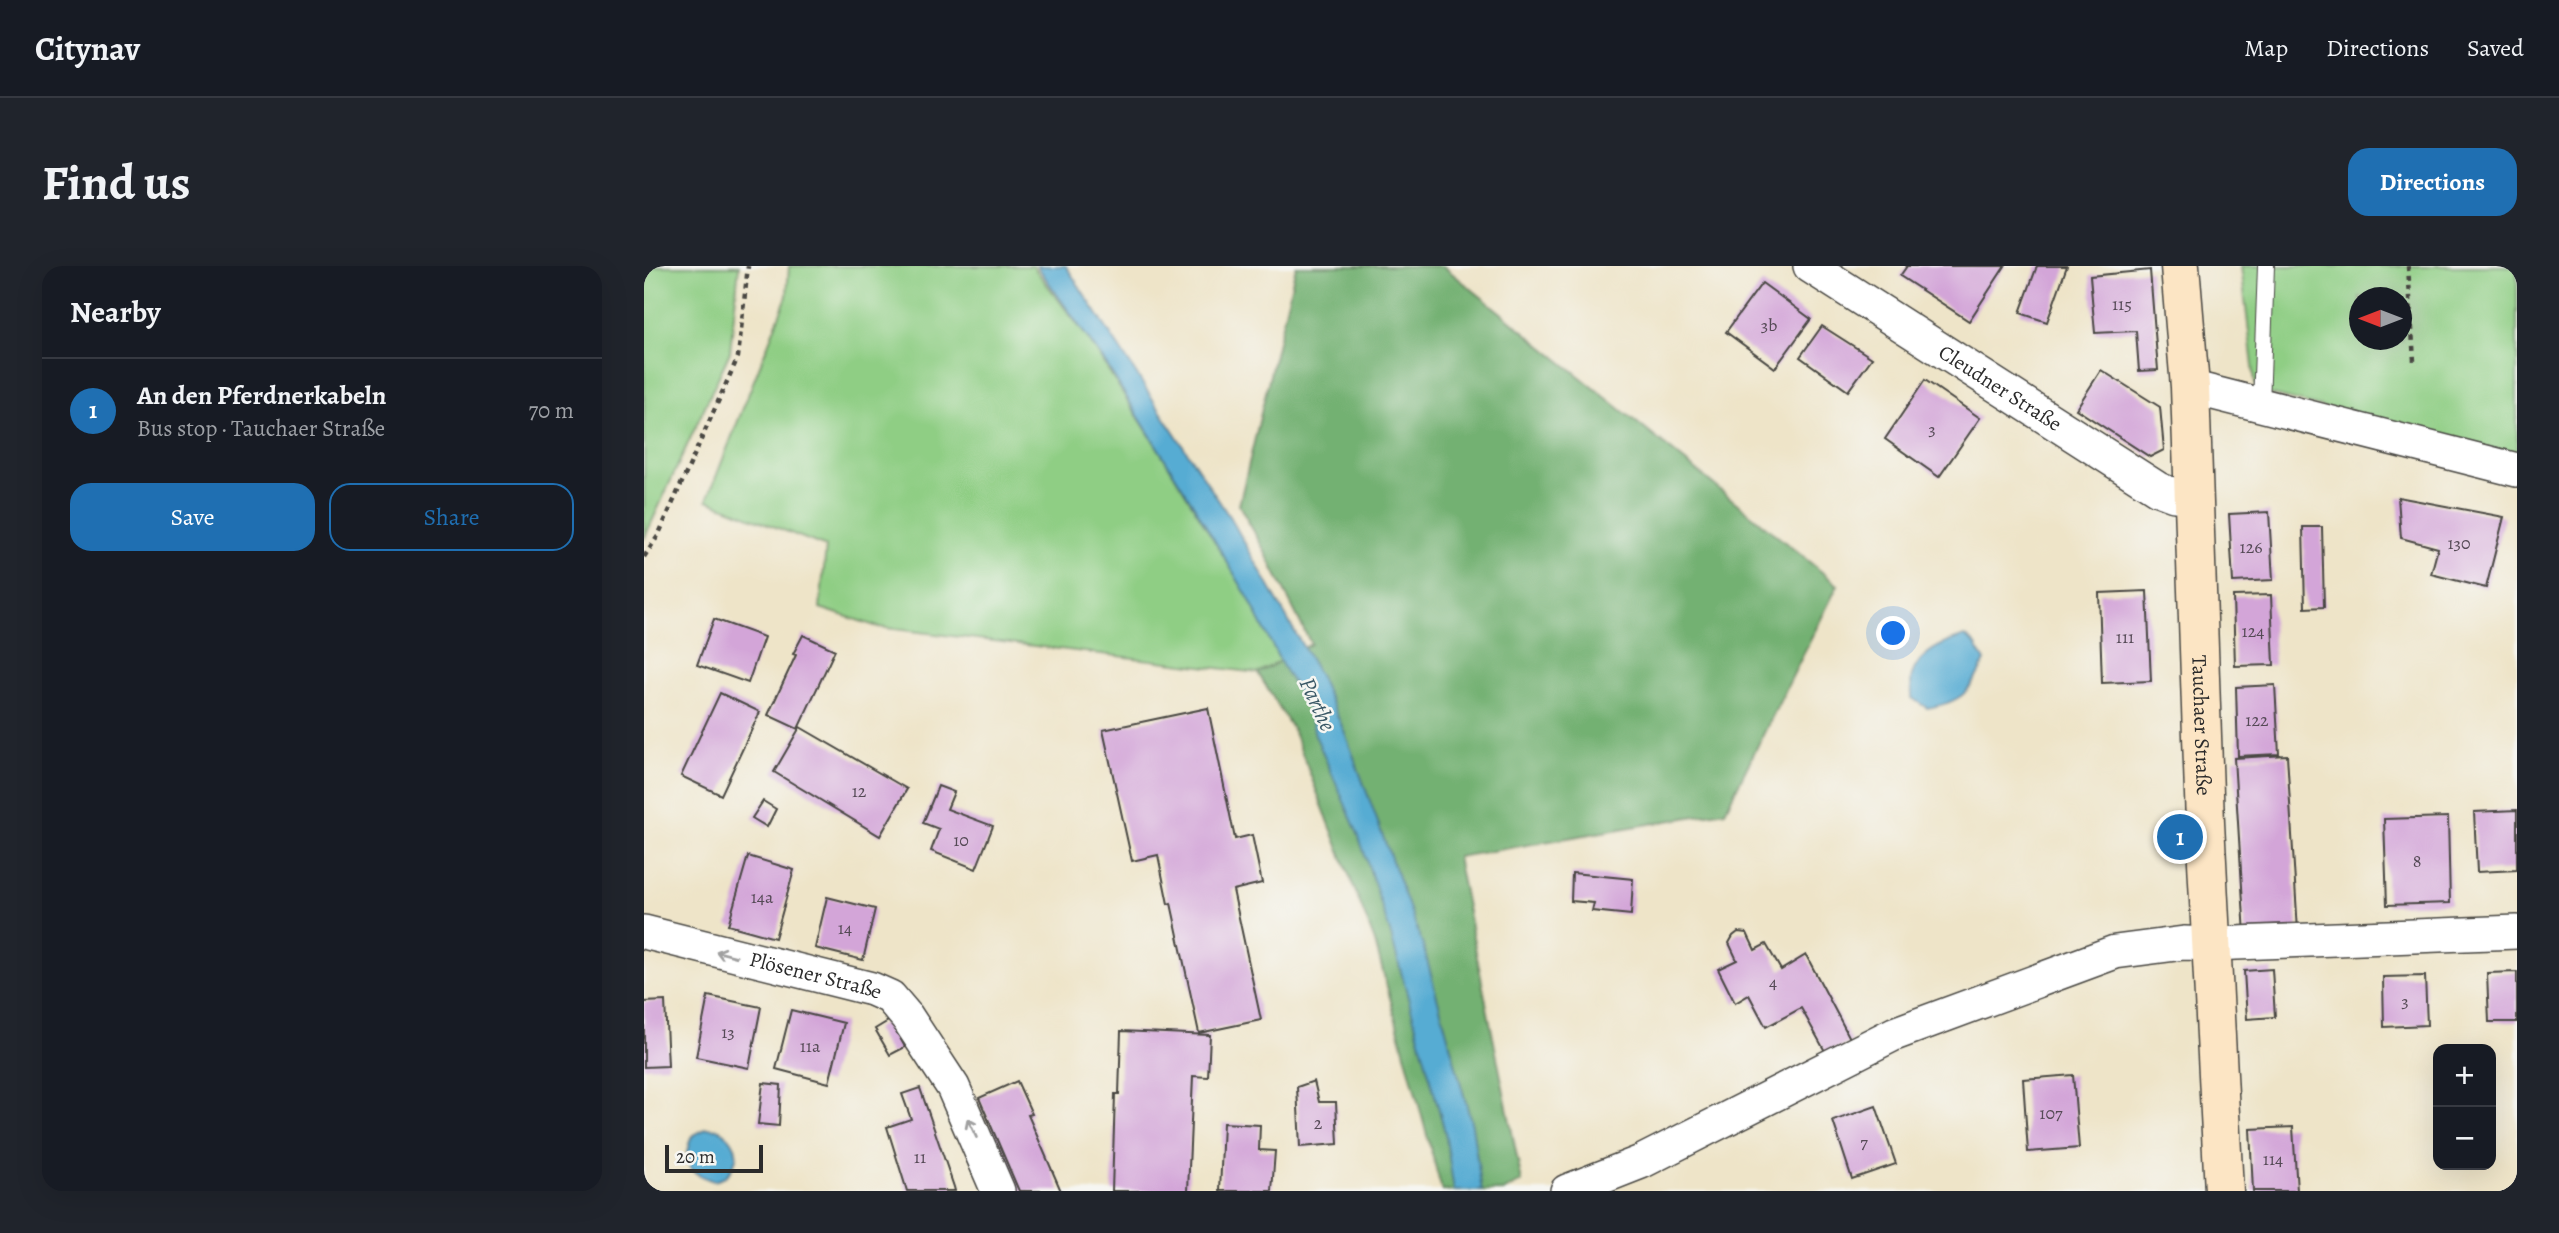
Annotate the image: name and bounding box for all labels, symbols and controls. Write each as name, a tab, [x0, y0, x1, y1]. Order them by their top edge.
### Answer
text: Citynav	[35, 26, 140, 71]
text: Map	[2244, 32, 2288, 64]
text: Directions	[2326, 32, 2429, 64]
text: Saved	[2467, 32, 2524, 64]
button: Directions	[2348, 148, 2517, 216]
text: Find us	[42, 149, 190, 216]
north arrow	[2349, 287, 2412, 350]
text: Nearby	[70, 292, 161, 332]
house number: 115	[2112, 292, 2132, 316]
house number: 3b	[1761, 313, 1777, 337]
street label: Cleudner Straße	[1933, 338, 2067, 438]
text: An den Pferdnerkabeln	[137, 378, 386, 413]
text: 1	[89, 395, 97, 426]
text: 70 m	[528, 395, 574, 426]
text: Bus stop · Tauchaer Straße	[137, 413, 385, 444]
house number: 3	[1928, 417, 1936, 441]
button: Save	[70, 483, 315, 551]
button: Share	[329, 483, 574, 551]
house number: 130	[2447, 531, 2471, 555]
house number: 126	[2239, 535, 2263, 559]
your location	[1876, 616, 1910, 650]
house number: 124	[2242, 619, 2264, 643]
house number: 111	[2116, 625, 2134, 649]
street label: Tauchaer Straße	[2185, 655, 2218, 796]
water label: Parthe	[1292, 672, 1343, 736]
house number: 122	[2245, 708, 2269, 732]
house number: 12	[852, 779, 867, 803]
pin: 1	[2157, 811, 2203, 863]
house number: 10	[953, 828, 969, 852]
house number: 8	[2413, 849, 2421, 873]
house number: 14a	[751, 885, 774, 909]
house number: 14	[838, 916, 852, 940]
street label: Plösener Straße	[746, 945, 887, 1006]
one-way arrow	[715, 947, 738, 960]
house number: 4	[1769, 970, 1777, 994]
house number: 3	[2401, 989, 2409, 1013]
house number: 13	[721, 1020, 735, 1044]
house number: 11a	[800, 1034, 821, 1058]
map controls	[2433, 1044, 2496, 1170]
button: +	[2433, 1044, 2496, 1107]
house number: 107	[2039, 1101, 2063, 1125]
button: −	[2433, 1107, 2496, 1170]
house number: 2	[1314, 1111, 1323, 1135]
one-way arrow	[965, 1118, 978, 1139]
house number: 7	[1860, 1130, 1868, 1154]
scale bar	[665, 1142, 763, 1174]
text: 20 m	[676, 1144, 715, 1170]
house number: 11	[914, 1145, 926, 1169]
house number: 114	[2263, 1147, 2283, 1171]

